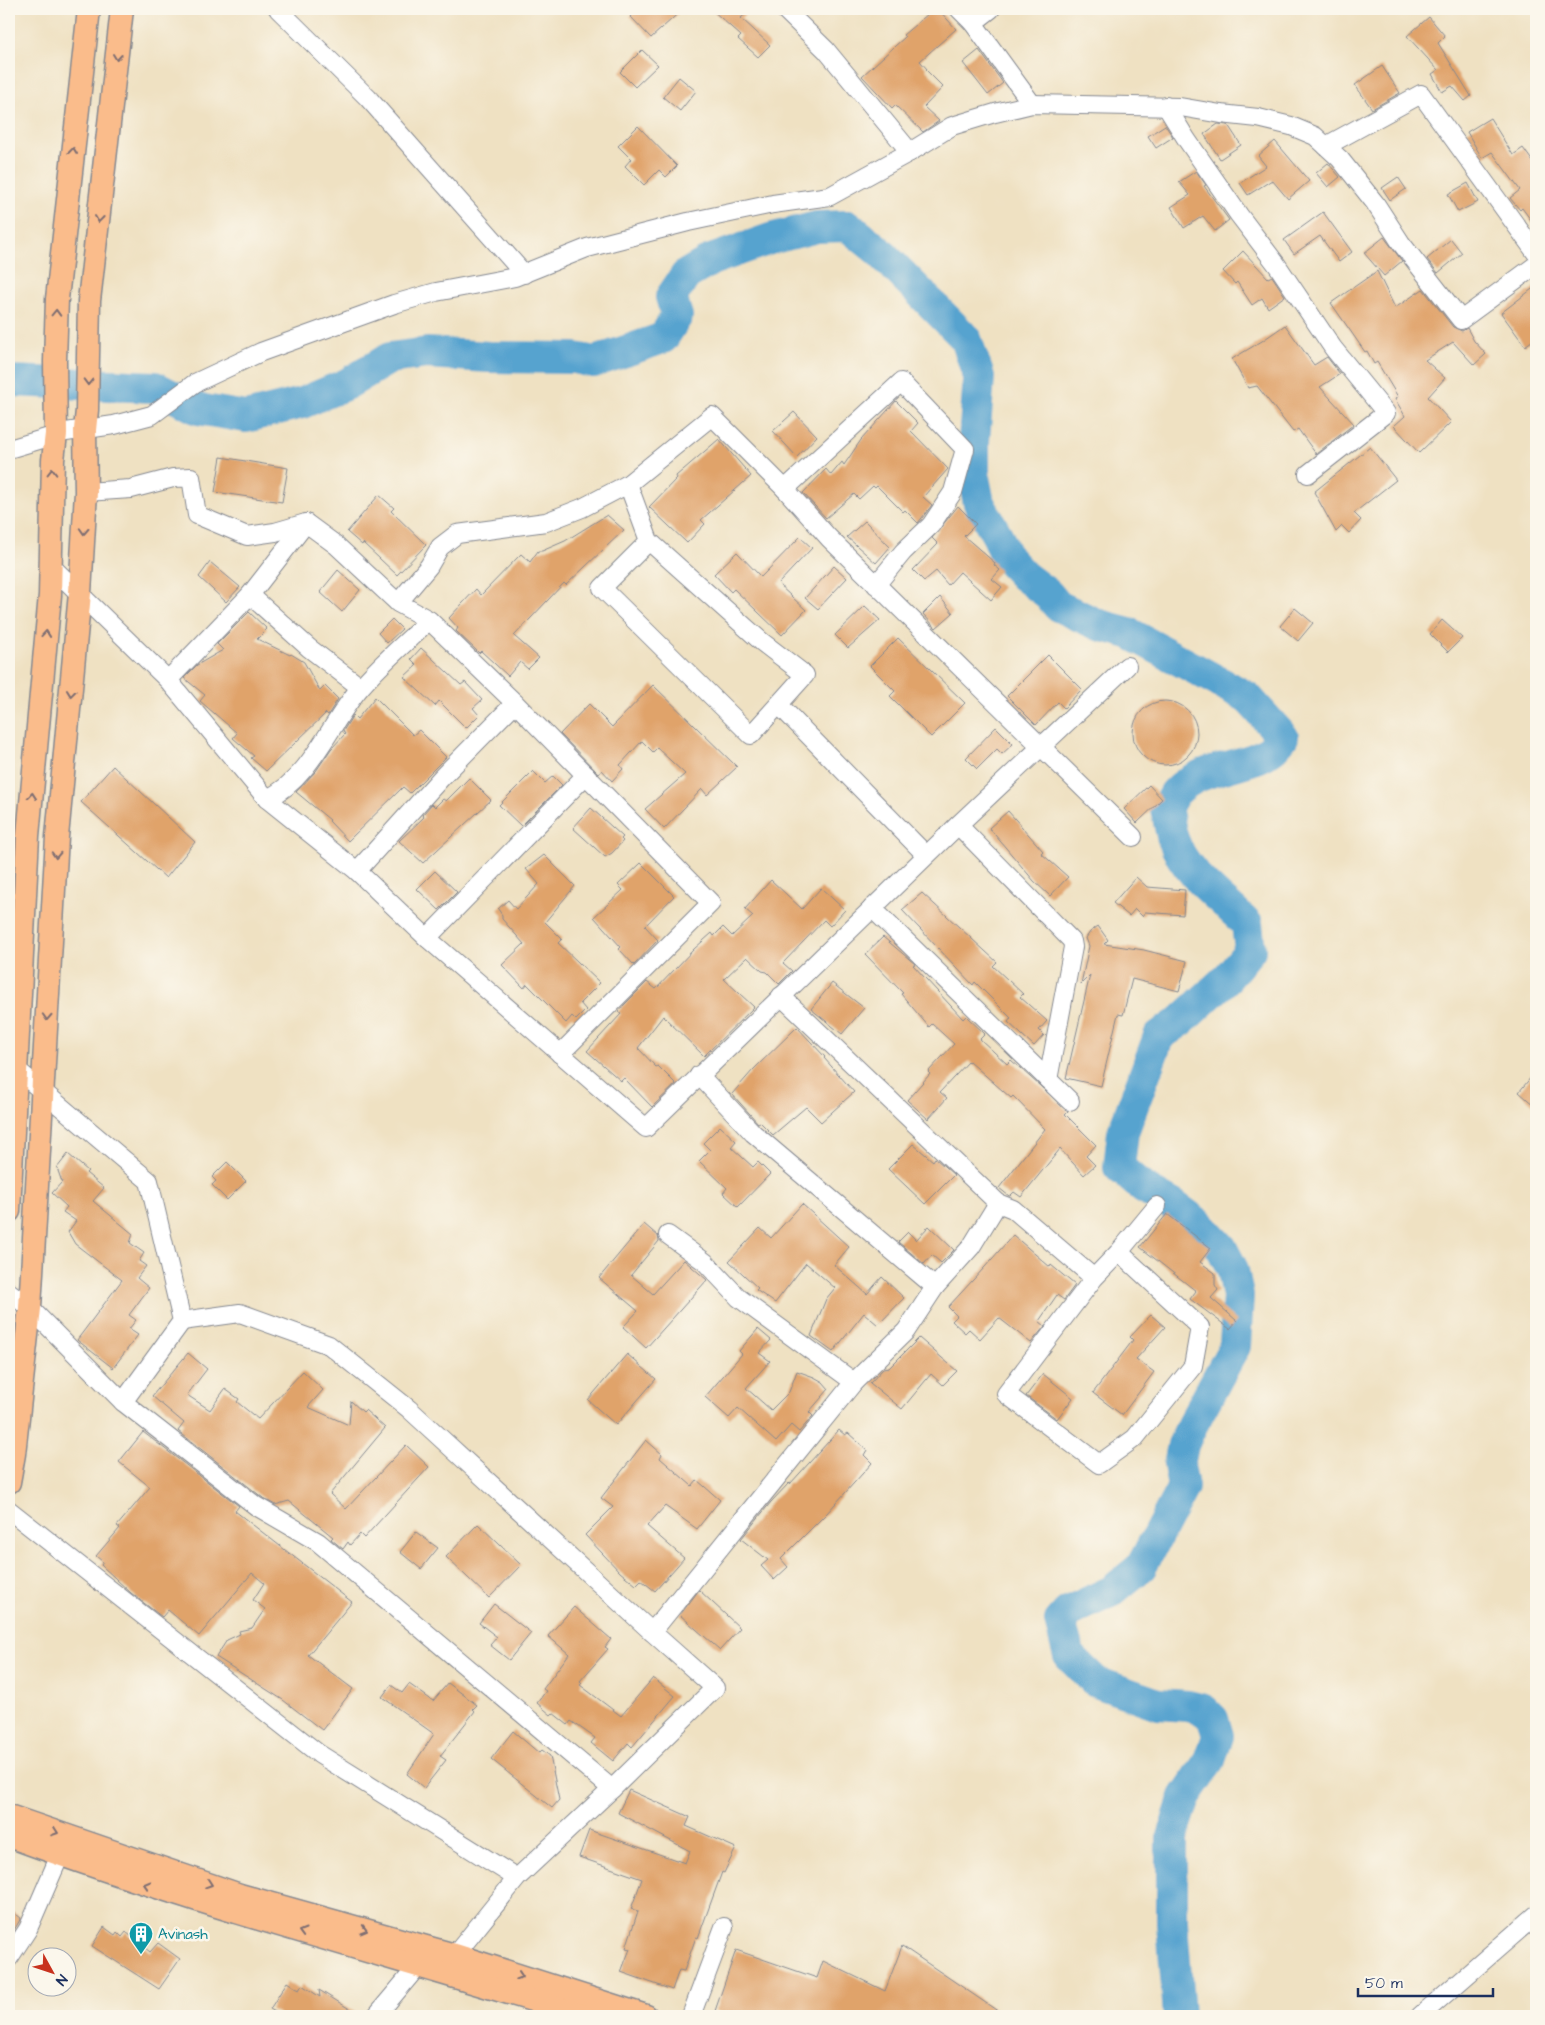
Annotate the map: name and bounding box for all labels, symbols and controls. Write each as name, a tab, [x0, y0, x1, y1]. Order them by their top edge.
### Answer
one-way arrow	[112, 53, 123, 61]
one-way arrow	[67, 147, 78, 155]
one-way arrow	[94, 215, 105, 223]
one-way arrow	[51, 308, 62, 316]
one-way arrow	[83, 379, 93, 387]
one-way arrow	[47, 467, 58, 475]
one-way arrow	[78, 527, 89, 535]
one-way arrow	[41, 630, 52, 638]
one-way arrow	[65, 689, 76, 697]
one-way arrow	[26, 792, 37, 800]
one-way arrow	[50, 851, 61, 859]
one-way arrow	[41, 1013, 52, 1021]
one-way arrow	[50, 1826, 59, 1836]
one-way arrow	[204, 1878, 212, 1888]
one-way arrow	[143, 1880, 151, 1890]
building icon: Avinash	[128, 1921, 154, 1955]
place label: Avinash	[158, 1924, 208, 1945]
one-way arrow	[360, 1924, 369, 1935]
one-way arrow	[299, 1927, 307, 1937]
north arrow	[28, 1948, 78, 1998]
scale bar	[1358, 1965, 1492, 1997]
text: N	[51, 1970, 72, 1990]
one-way arrow	[516, 1971, 524, 1981]
text: 50 m	[1365, 1973, 1403, 1994]

